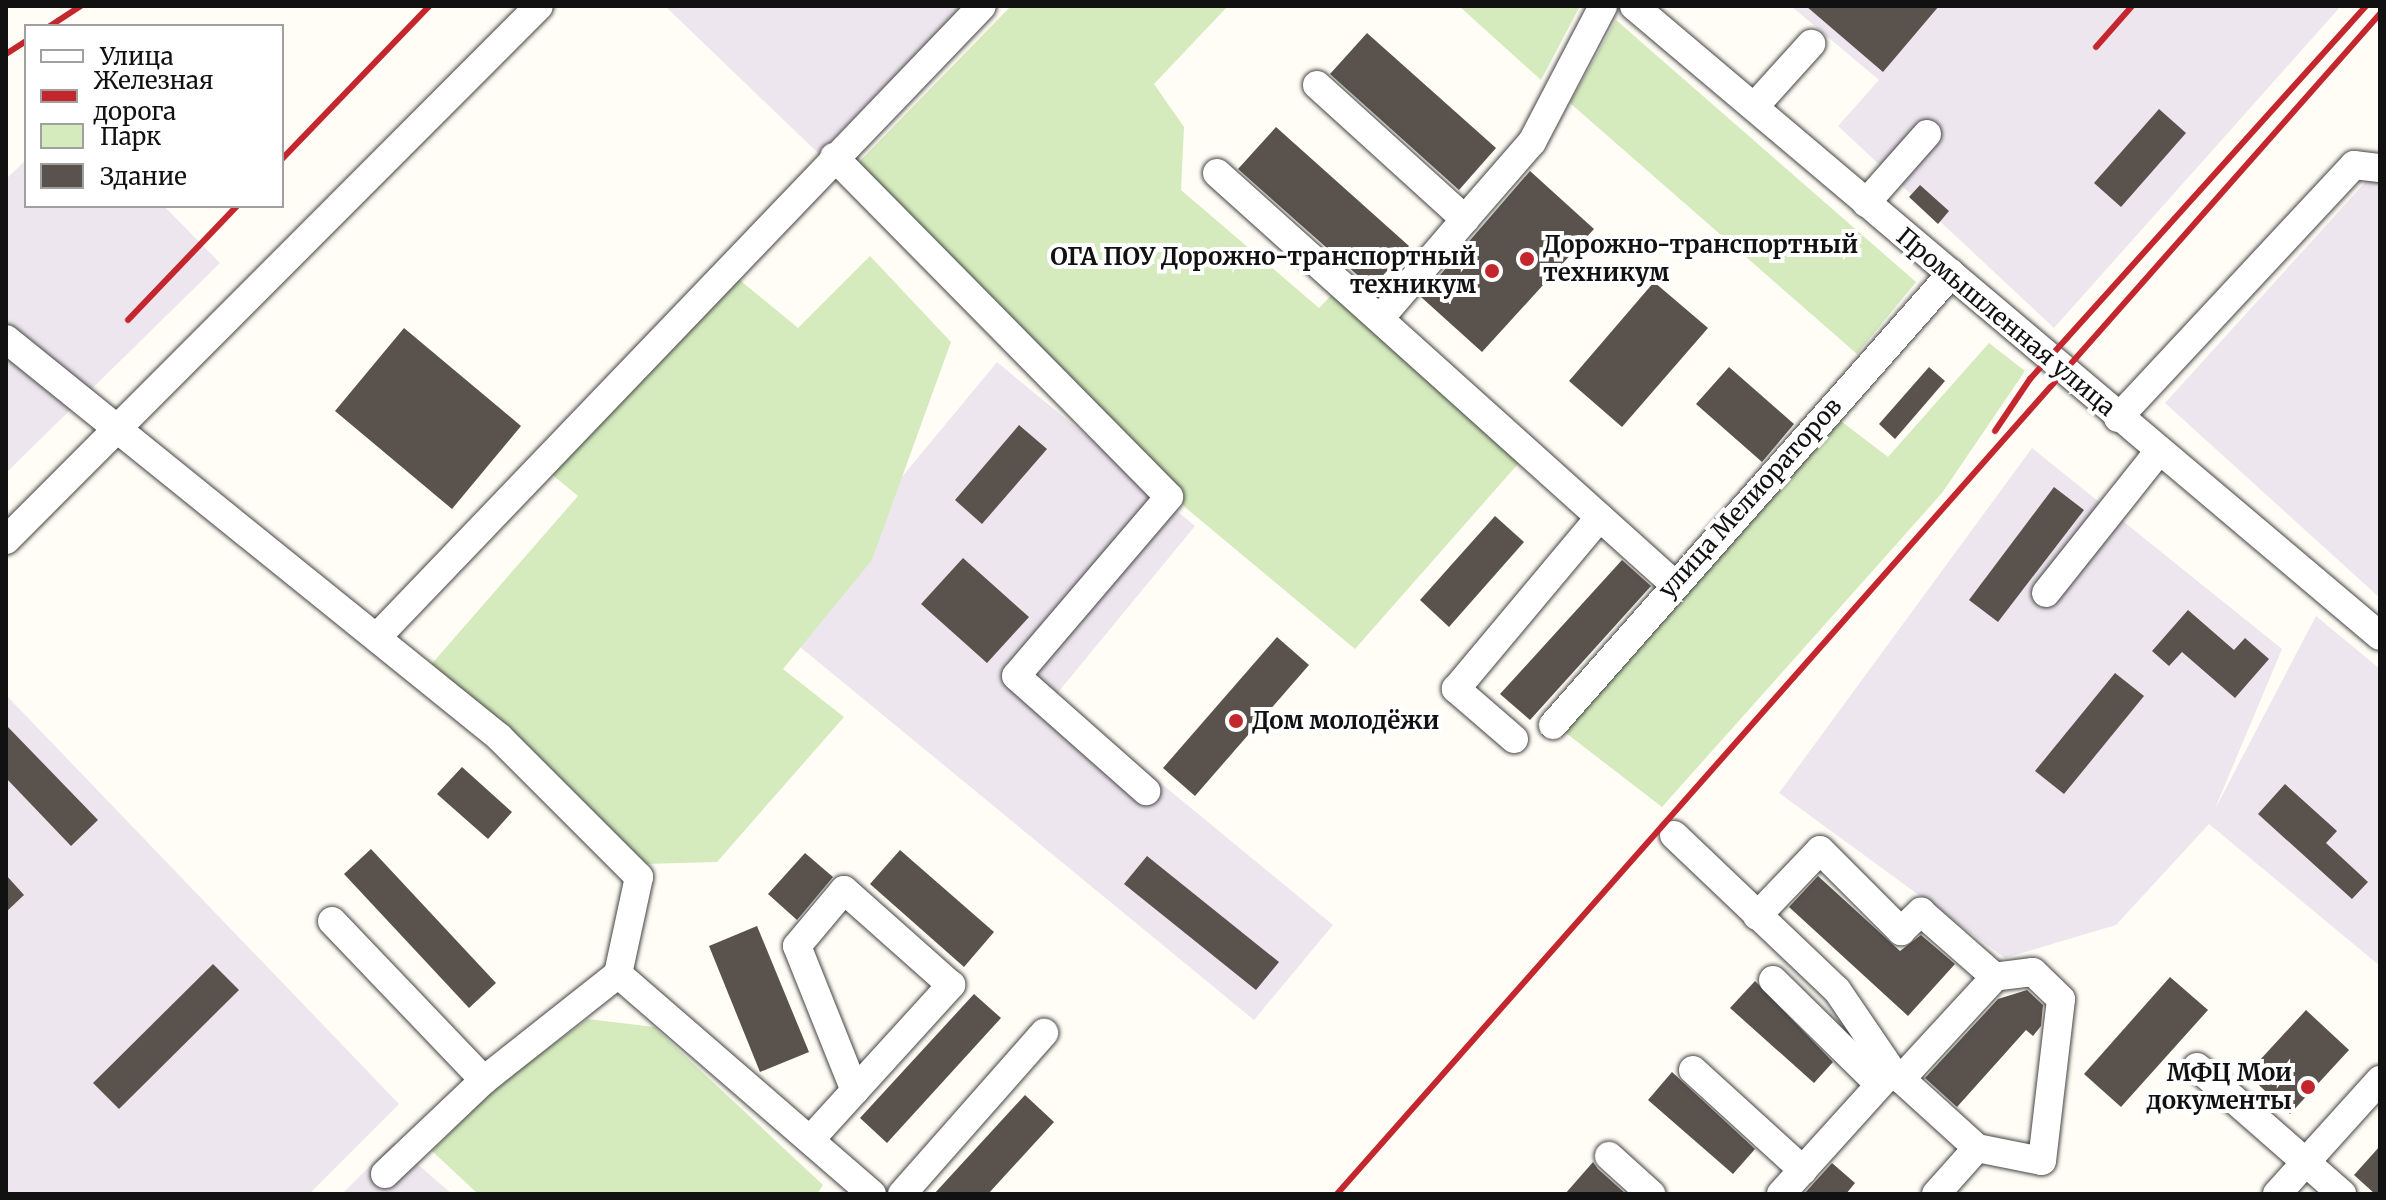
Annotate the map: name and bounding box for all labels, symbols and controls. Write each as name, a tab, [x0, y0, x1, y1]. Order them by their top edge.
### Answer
legend	[24, 24, 284, 208]
text: Улица	[100, 41, 174, 72]
text: Железная дорога	[94, 65, 213, 127]
text: Парк	[100, 121, 161, 152]
text: Здание	[100, 161, 187, 192]
street label: Промышленная улица	[1891, 222, 2121, 422]
place label: Дорожно-транспортный техникум	[1543, 231, 1858, 287]
place label: ОГА ПОУ Дорожно-транспортный техникум	[1050, 243, 1476, 299]
marker: Дорожно-транспортный техникум	[1518, 250, 1536, 268]
marker: ОГА ПОУ Дорожно-транспортный техникум	[1483, 262, 1501, 280]
street label: улица Мелиораторов	[1653, 392, 1847, 604]
place label: Дом молодёжи	[1252, 707, 1440, 735]
marker: Дом молодёжи	[1227, 712, 1245, 730]
place label: МФЦ Мои документы	[2147, 1059, 2292, 1115]
marker: МФЦ Мои документы	[2299, 1078, 2317, 1096]

